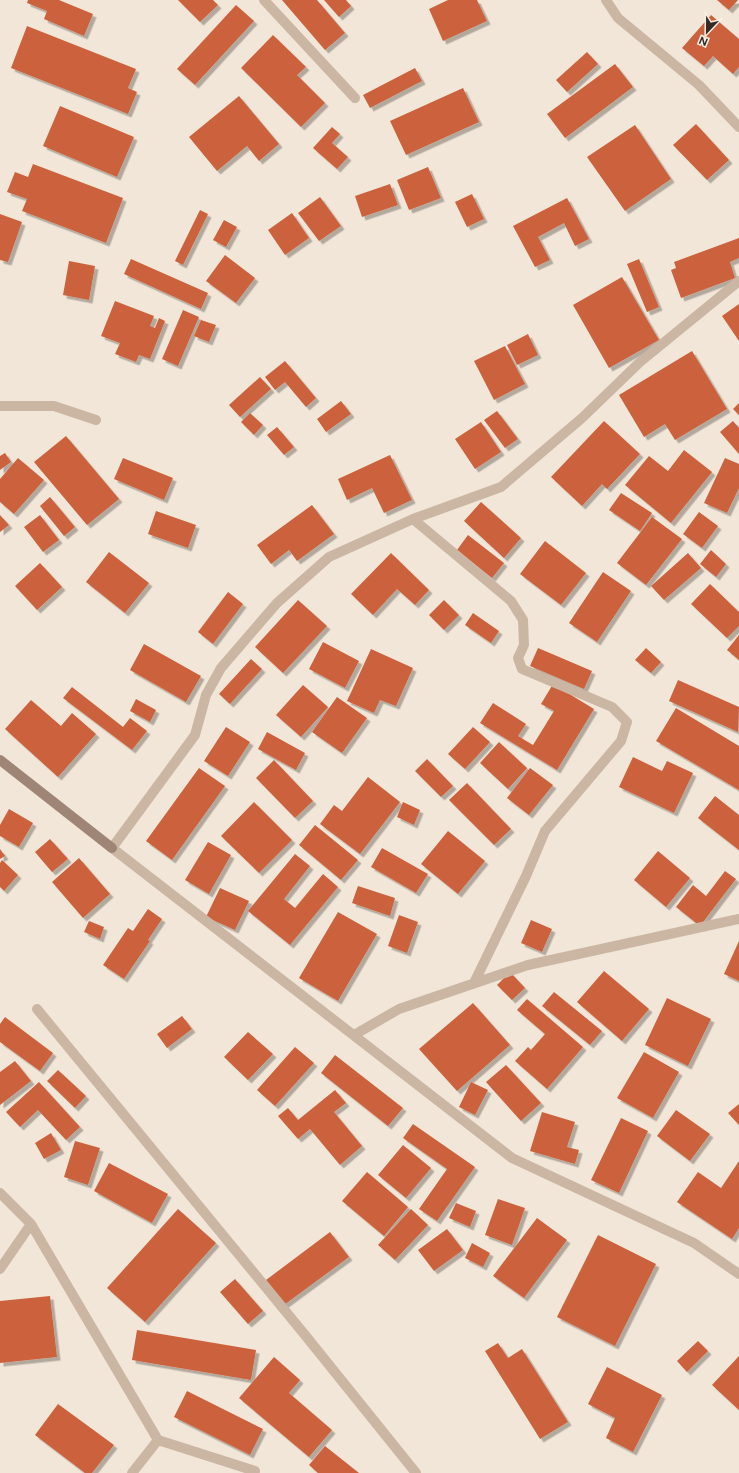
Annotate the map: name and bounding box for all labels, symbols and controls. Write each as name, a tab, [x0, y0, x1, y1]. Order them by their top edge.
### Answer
north arrow	[687, 12, 727, 52]
text: N	[697, 33, 710, 48]

